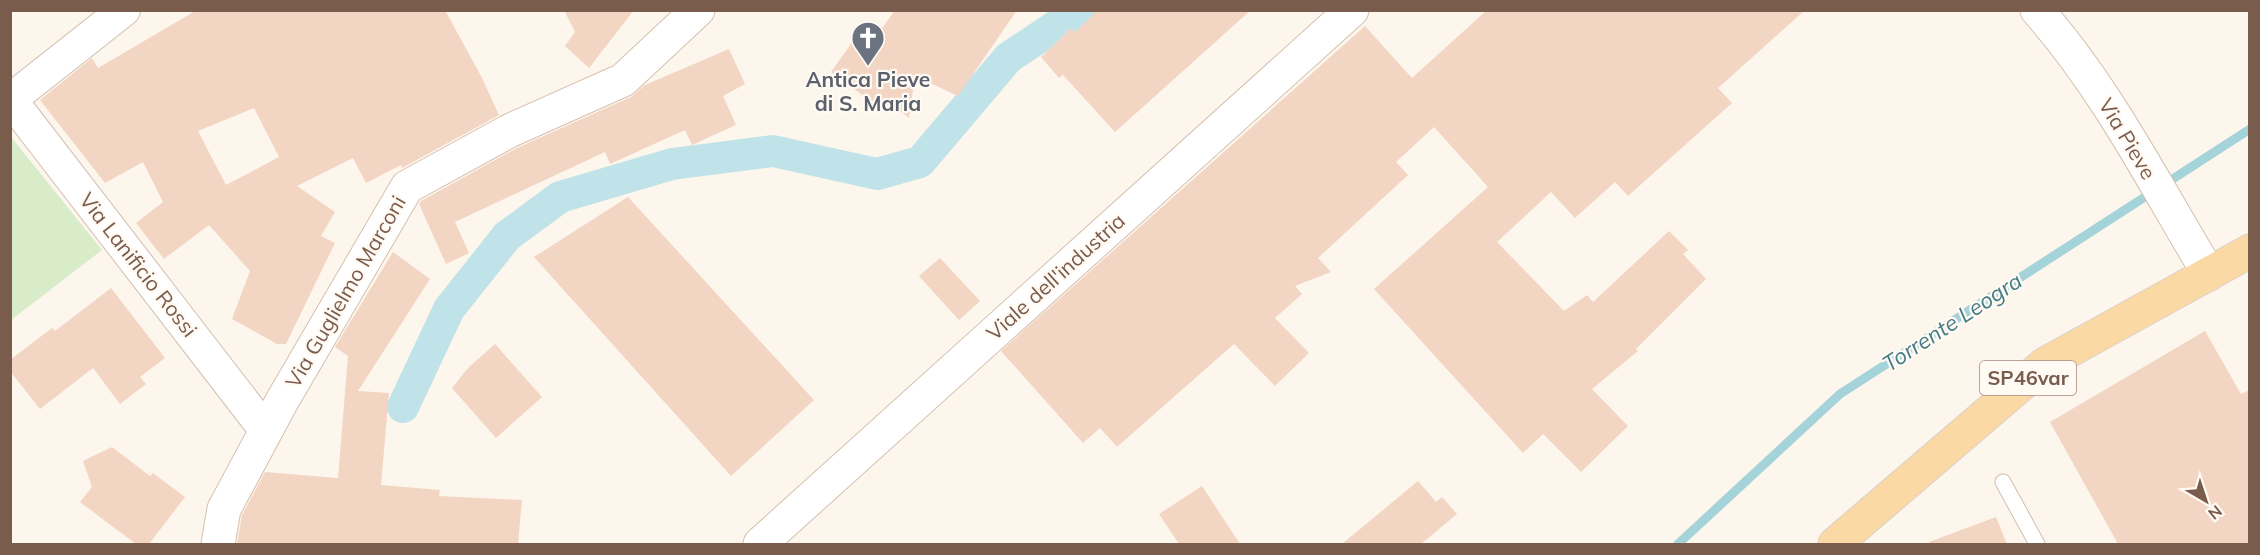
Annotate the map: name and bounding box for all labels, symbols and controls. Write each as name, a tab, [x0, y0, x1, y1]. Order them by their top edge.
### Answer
church icon: Antica Pieve di S. Maria	[850, 20, 886, 67]
place label: Antica Pieve di S. Maria	[806, 66, 930, 116]
street label: Via Pieve	[2094, 93, 2162, 184]
street label: Via Lanificio Rossi	[74, 187, 203, 342]
street label: Via Guglielmo Marconi	[279, 191, 411, 392]
street label: Viale dell'industria	[981, 207, 1130, 345]
water label: Torrente Leogra	[1877, 266, 2027, 378]
road number: SP46var	[1980, 361, 2076, 395]
north arrow	[2176, 471, 2236, 531]
text: N	[2204, 501, 2226, 524]

